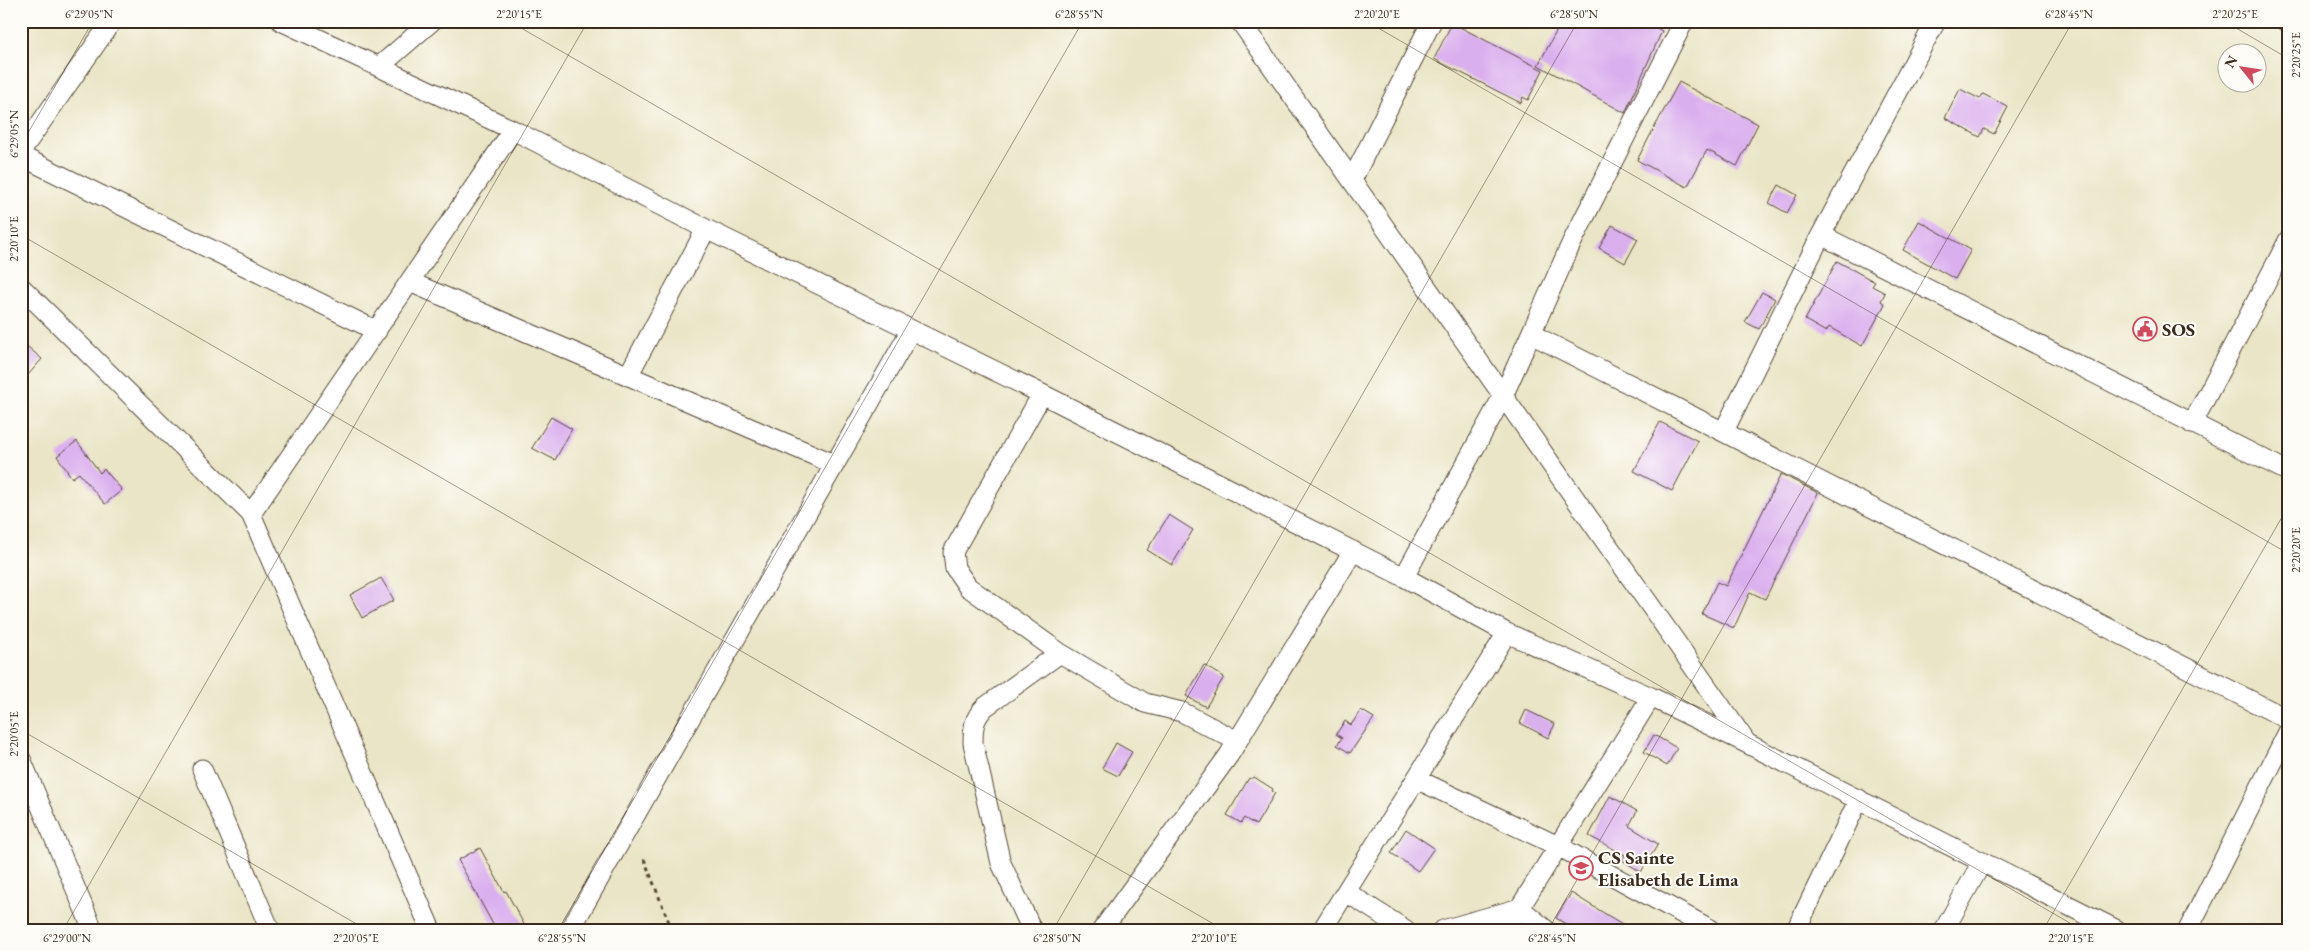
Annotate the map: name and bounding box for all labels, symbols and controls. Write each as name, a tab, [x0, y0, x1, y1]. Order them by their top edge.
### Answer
text: 6°29'05"N	[65, 6, 114, 22]
text: 2°20'15"E	[496, 6, 542, 22]
text: 6°28'55"N	[1055, 6, 1104, 22]
text: 2°20'20"E	[1354, 6, 1400, 22]
text: 6°28'50"N	[1550, 6, 1599, 22]
text: 6°28'45"N	[2045, 6, 2094, 22]
text: 2°20'25"E	[2212, 6, 2258, 22]
text: 2°20'25"E	[2288, 32, 2304, 78]
north arrow	[2218, 42, 2268, 92]
text: N	[2220, 52, 2242, 71]
text: 6°29'05"N	[6, 109, 22, 158]
text: 2°20'10"E	[6, 216, 22, 262]
public building icon: SOS	[2132, 316, 2158, 342]
place label: SOS	[2162, 317, 2195, 342]
text: 2°20'20"E	[2288, 527, 2304, 573]
text: 2°20'05"E	[6, 711, 22, 757]
place label: CS Sainte Elisabeth de Lima	[1598, 845, 1739, 892]
school or university icon: CS Sainte Elisabeth de Lima	[1568, 855, 1594, 881]
text: 6°29'00"N	[43, 930, 92, 946]
text: 2°20'05"E	[333, 930, 379, 946]
text: 6°28'55"N	[538, 930, 587, 946]
text: 6°28'50"N	[1033, 930, 1082, 946]
text: 2°20'10"E	[1191, 930, 1237, 946]
text: 6°28'45"N	[1528, 930, 1577, 946]
text: 2°20'15"E	[2048, 930, 2094, 946]

